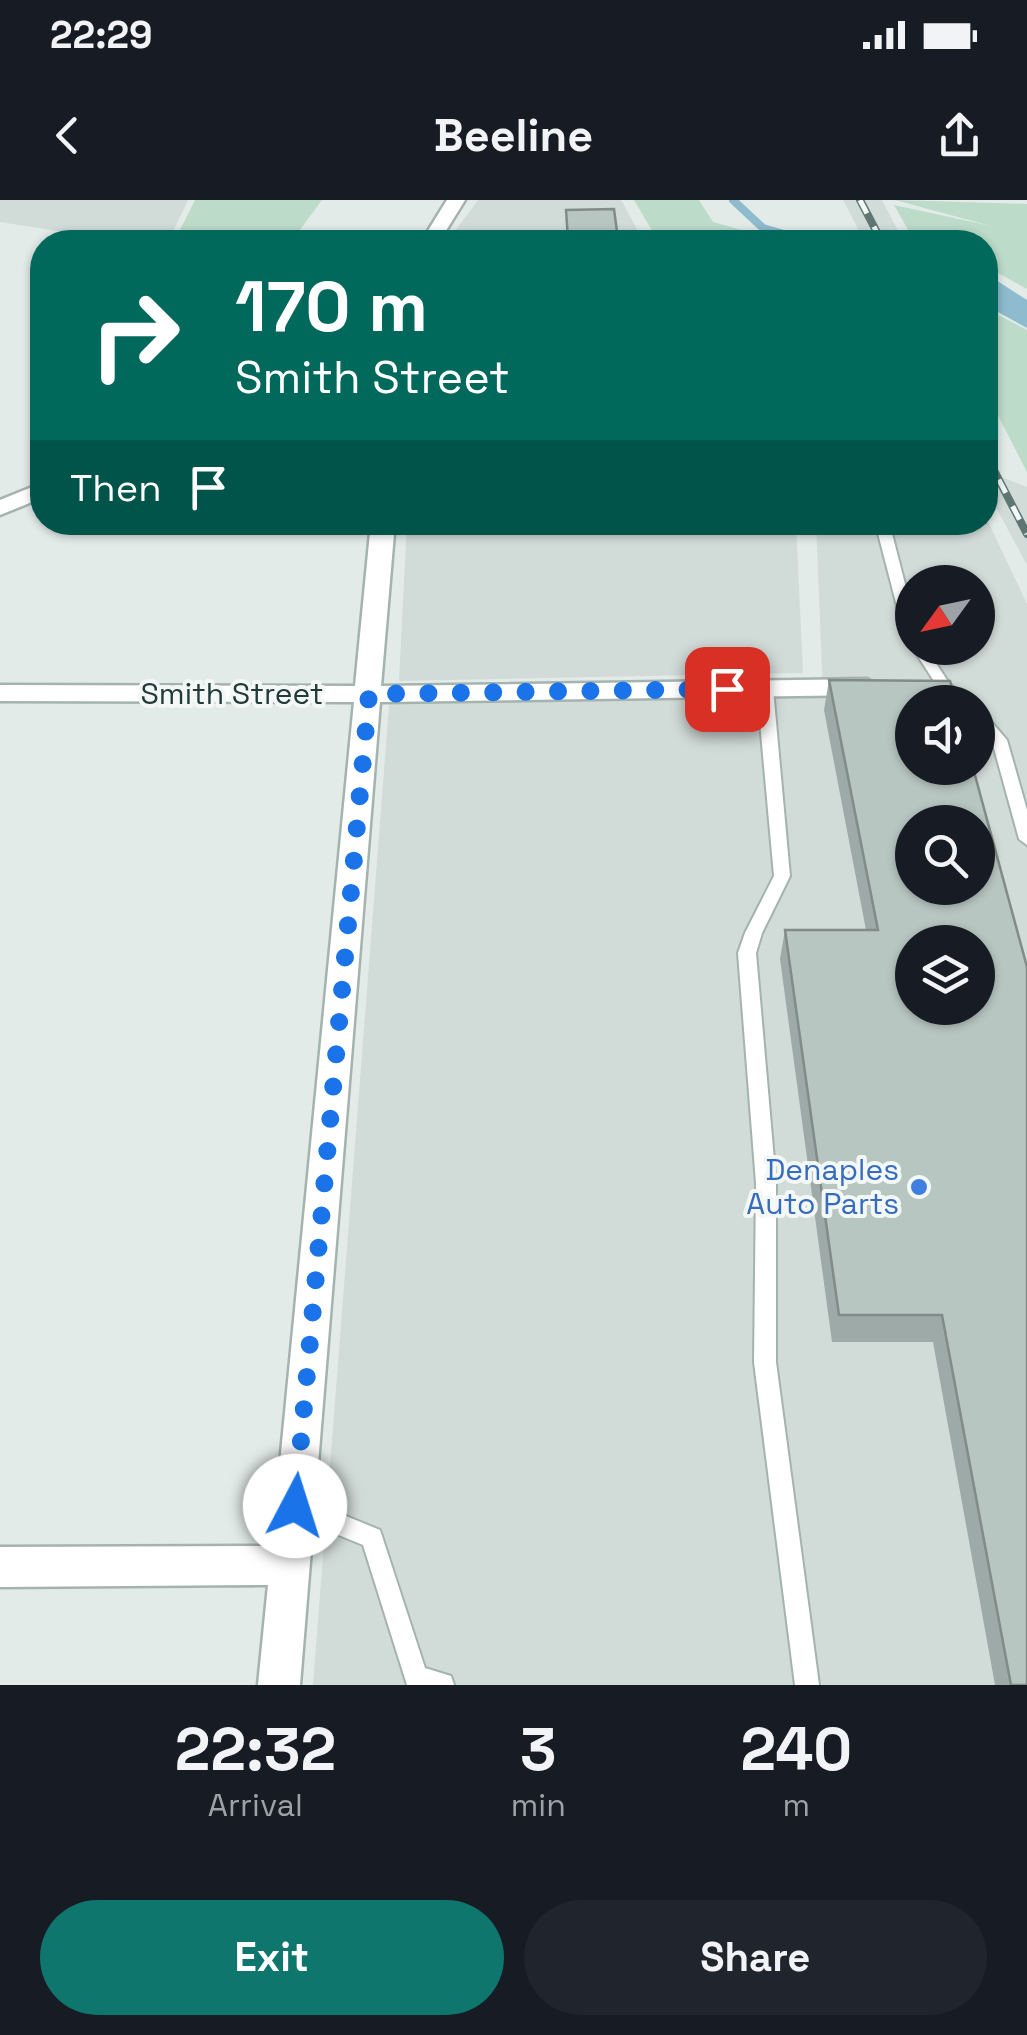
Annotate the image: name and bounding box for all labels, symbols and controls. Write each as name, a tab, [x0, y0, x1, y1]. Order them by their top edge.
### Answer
text: 22:29	[50, 11, 152, 59]
text: Beeline	[434, 107, 593, 164]
icon: back	[40, 108, 95, 163]
icon: share	[932, 108, 987, 163]
text: 170 m	[235, 262, 428, 351]
icon: right	[70, 270, 200, 400]
text: Smith Street	[235, 349, 510, 406]
icon: arrive	[181, 460, 236, 515]
text: Then	[70, 464, 161, 512]
north arrow	[895, 565, 995, 665]
map controls	[895, 565, 995, 1025]
pin	[685, 647, 770, 732]
icon: arrive	[700, 662, 755, 717]
street label: Smith Street	[140, 674, 324, 713]
button: sound	[895, 685, 995, 785]
button: search	[895, 805, 995, 905]
button: layers	[895, 925, 995, 1025]
place label: Denaples Auto Parts	[746, 1150, 899, 1223]
marker: Denaples Auto Parts	[908, 1176, 930, 1198]
position arrow	[243, 1454, 347, 1558]
text: 22:32	[175, 1711, 336, 1788]
text: 3	[520, 1711, 557, 1788]
text: 240	[741, 1711, 852, 1788]
text: Arrival	[208, 1785, 303, 1825]
text: min	[511, 1785, 566, 1825]
text: m	[783, 1785, 810, 1825]
button: Exit	[40, 1900, 504, 2015]
button: Share	[524, 1900, 987, 2015]

